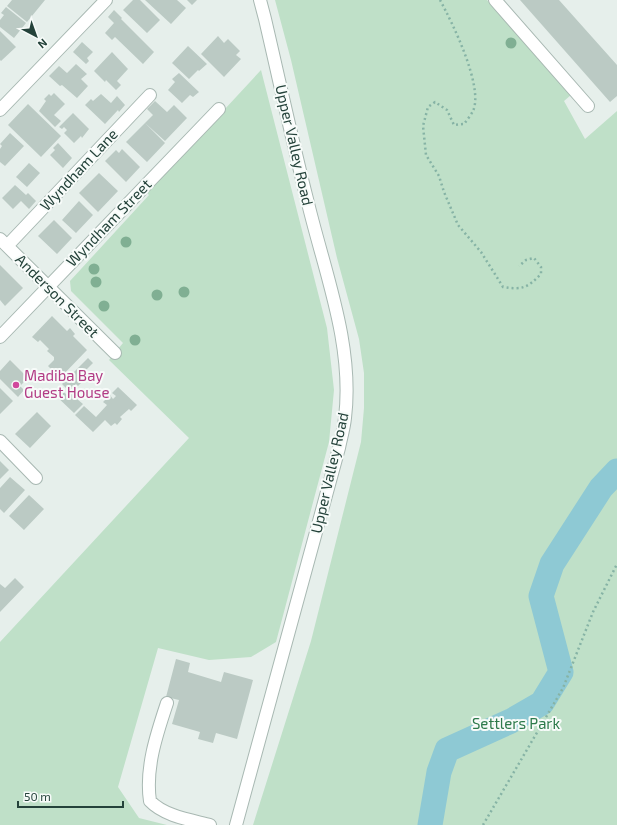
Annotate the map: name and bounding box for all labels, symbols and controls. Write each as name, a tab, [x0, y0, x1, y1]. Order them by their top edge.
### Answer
north arrow	[16, 16, 56, 56]
text: N	[36, 36, 50, 51]
street label: Upper Valley Road	[272, 83, 318, 207]
street label: Wyndham Lane	[36, 125, 121, 214]
street label: Wyndham Street	[62, 175, 155, 270]
street label: Anderson Street	[12, 250, 103, 341]
place label: Madiba Bay Guest House	[24, 366, 109, 401]
marker: Madiba Bay Guest House	[11, 380, 21, 390]
street label: Upper Valley Road	[306, 411, 352, 535]
park label: Settlers Park	[472, 714, 560, 732]
scale bar	[18, 783, 123, 809]
text: 50 m	[24, 789, 51, 803]

